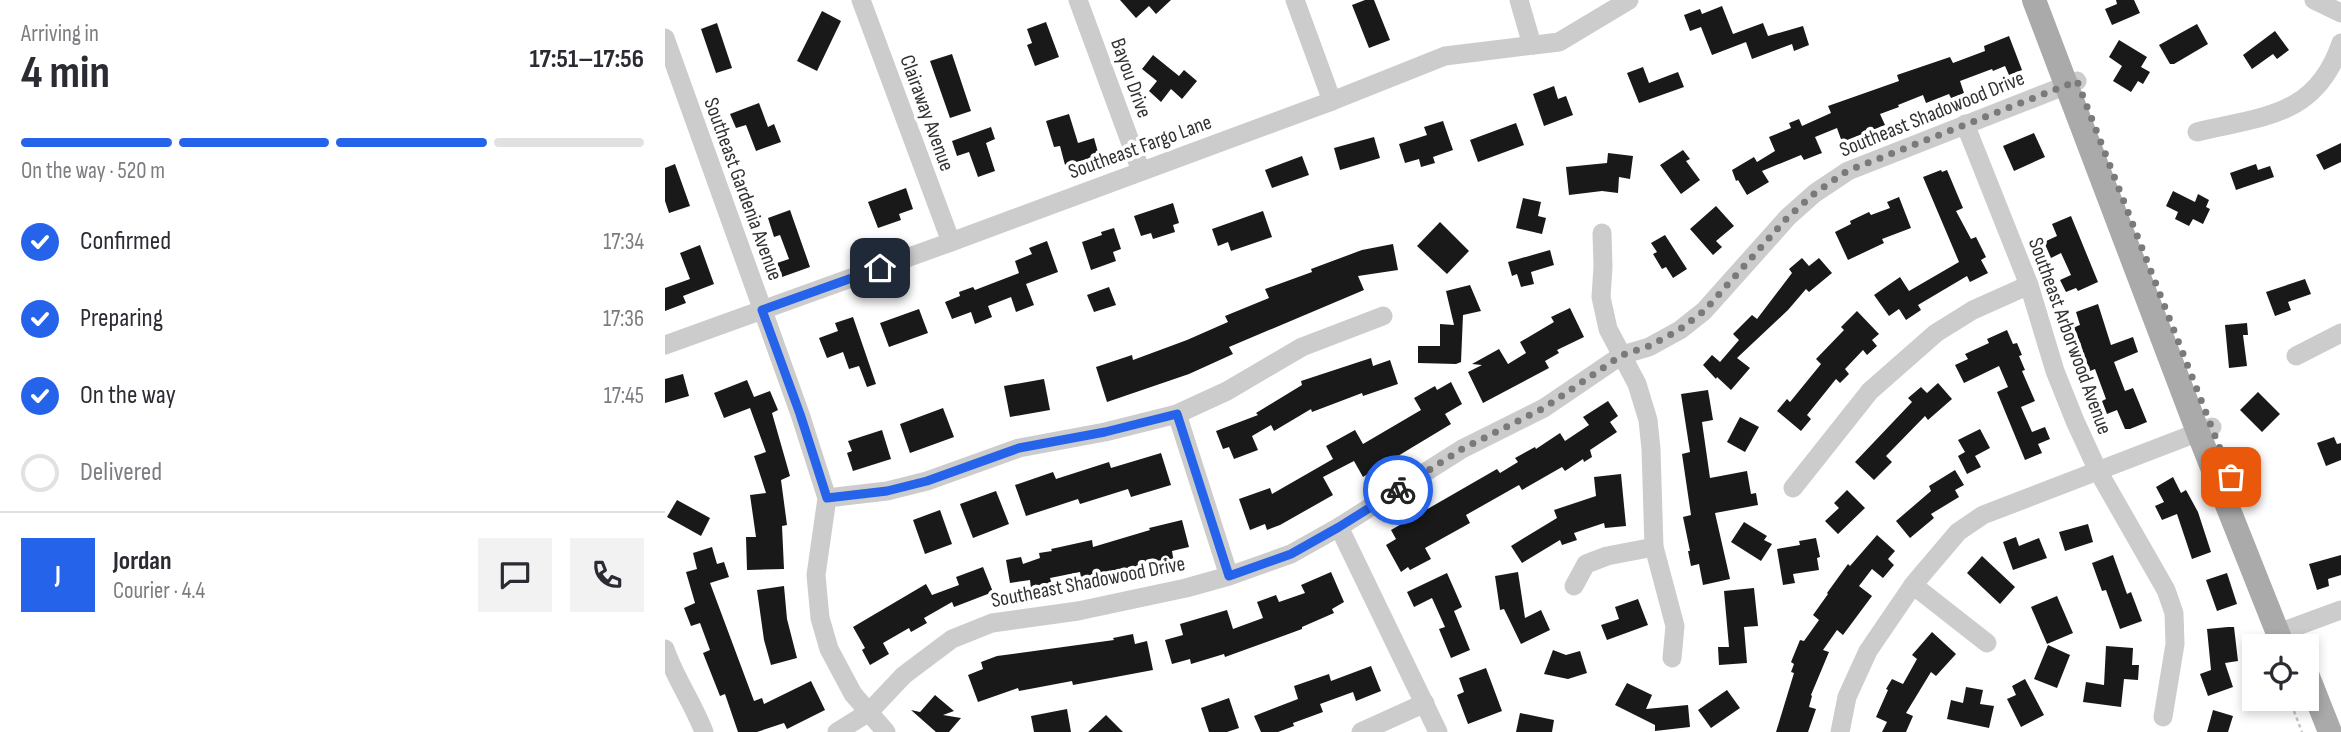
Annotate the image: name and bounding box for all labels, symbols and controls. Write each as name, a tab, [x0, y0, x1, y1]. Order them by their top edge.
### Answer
text: Arriving in	[21, 20, 99, 48]
street label: Bayou Drive	[1105, 35, 1157, 121]
text: 17:51–17:56	[530, 44, 644, 75]
text: 4 min	[21, 46, 110, 101]
street label: Clairaway Avenue	[894, 51, 960, 175]
street label: Southeast Shadowood Drive	[1836, 66, 2028, 162]
street label: Southeast Gardenia Avenue	[698, 94, 788, 284]
street label: Southeast Fargo Lane	[1065, 110, 1215, 184]
text: On the way · 520 m	[21, 157, 165, 185]
icon: check	[21, 223, 59, 261]
text: Confirmed	[80, 226, 171, 257]
text: 17:34	[603, 228, 644, 256]
street label: Southeast Arborwood Avenue	[2023, 234, 2117, 438]
pin	[850, 238, 910, 298]
icon: home	[861, 249, 899, 287]
icon: check	[21, 300, 59, 338]
text: Preparing	[80, 303, 163, 334]
text: 17:36	[603, 305, 644, 333]
icon: check	[21, 377, 59, 415]
text: On the way	[80, 380, 176, 411]
text: 17:45	[604, 382, 644, 410]
pin	[2201, 447, 2261, 507]
courier	[1363, 455, 1433, 525]
text: Delivered	[80, 457, 162, 488]
icon: bag	[2212, 458, 2250, 496]
icon: bike	[1379, 471, 1417, 509]
button: chat	[478, 538, 552, 612]
button: phone	[570, 538, 644, 612]
text: Jordan	[113, 546, 171, 577]
street label: Southeast Shadowood Drive	[989, 551, 1187, 613]
text: J	[55, 560, 61, 591]
text: Courier · 4.4	[113, 577, 205, 605]
map controls	[2242, 634, 2319, 711]
button: locate	[2242, 634, 2319, 711]

